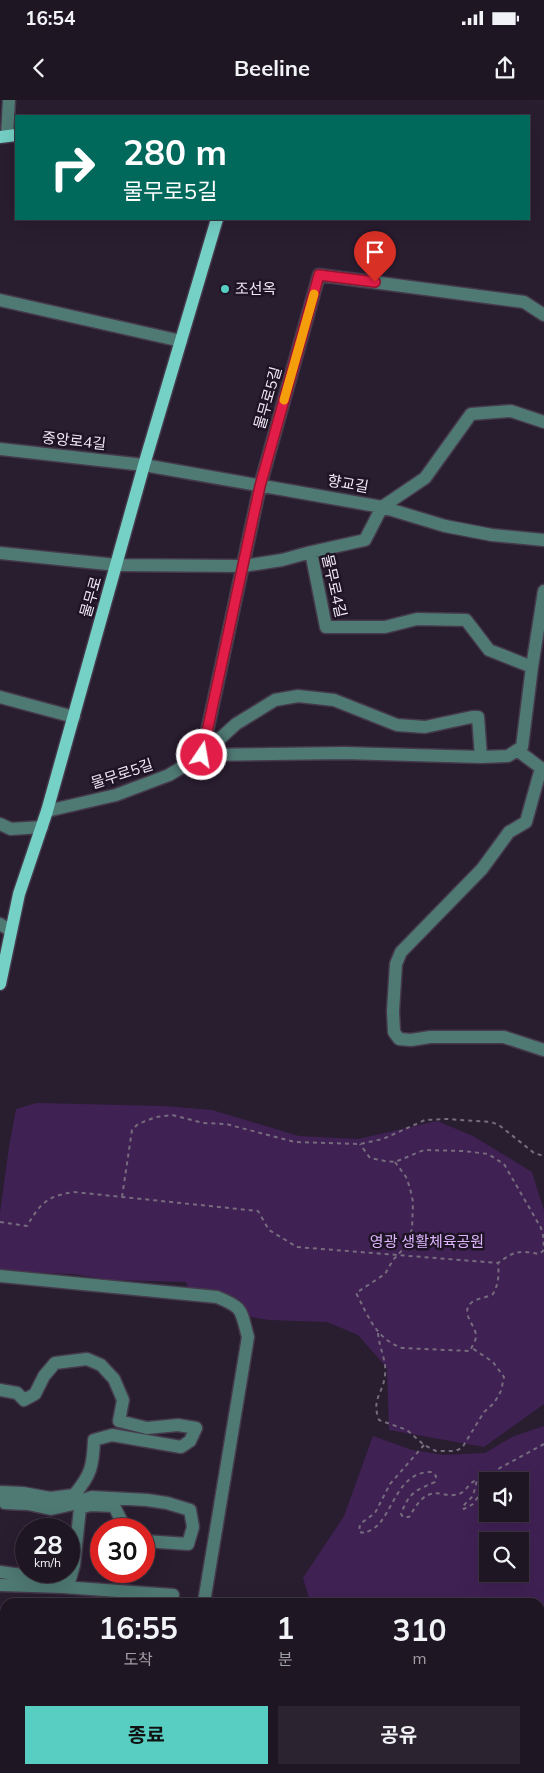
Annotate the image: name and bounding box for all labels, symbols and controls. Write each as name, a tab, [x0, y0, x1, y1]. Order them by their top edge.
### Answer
text: 16:54	[25, 6, 75, 30]
icon: back	[25, 54, 53, 82]
text: Beeline	[234, 54, 310, 82]
icon: share	[491, 54, 519, 82]
text: 280 m	[123, 130, 227, 174]
icon: right	[40, 135, 105, 200]
text: 물무로5길	[123, 177, 217, 205]
pin	[354, 231, 396, 282]
icon: arrive	[361, 238, 389, 266]
place label: 조선옥	[235, 279, 276, 298]
marker: 조선옥	[219, 283, 231, 295]
street label: 물무로5길	[250, 364, 285, 431]
street label: 중앙로4길	[41, 428, 107, 453]
street label: 향교길	[326, 471, 370, 496]
street label: 물무로4길	[318, 552, 351, 619]
street label: 물무로	[76, 574, 105, 619]
position arrow	[175, 728, 227, 780]
street label: 물무로5길	[88, 755, 155, 792]
park label: 영광 생활체육공원	[370, 1232, 484, 1251]
map controls	[479, 1472, 529, 1582]
button: sound	[479, 1472, 529, 1522]
speed limit sign: 30	[90, 1518, 155, 1583]
text: 28	[32, 1529, 63, 1560]
button: search	[479, 1532, 529, 1582]
text: km/h	[34, 1555, 61, 1570]
text: 16:55	[98, 1609, 178, 1647]
text: 1	[276, 1609, 294, 1647]
text: 310	[393, 1611, 447, 1649]
text: m	[413, 1648, 427, 1668]
text: 도착	[123, 1649, 153, 1669]
text: 분	[278, 1649, 293, 1669]
button: 종료	[25, 1706, 268, 1764]
button: 공유	[278, 1706, 520, 1764]

